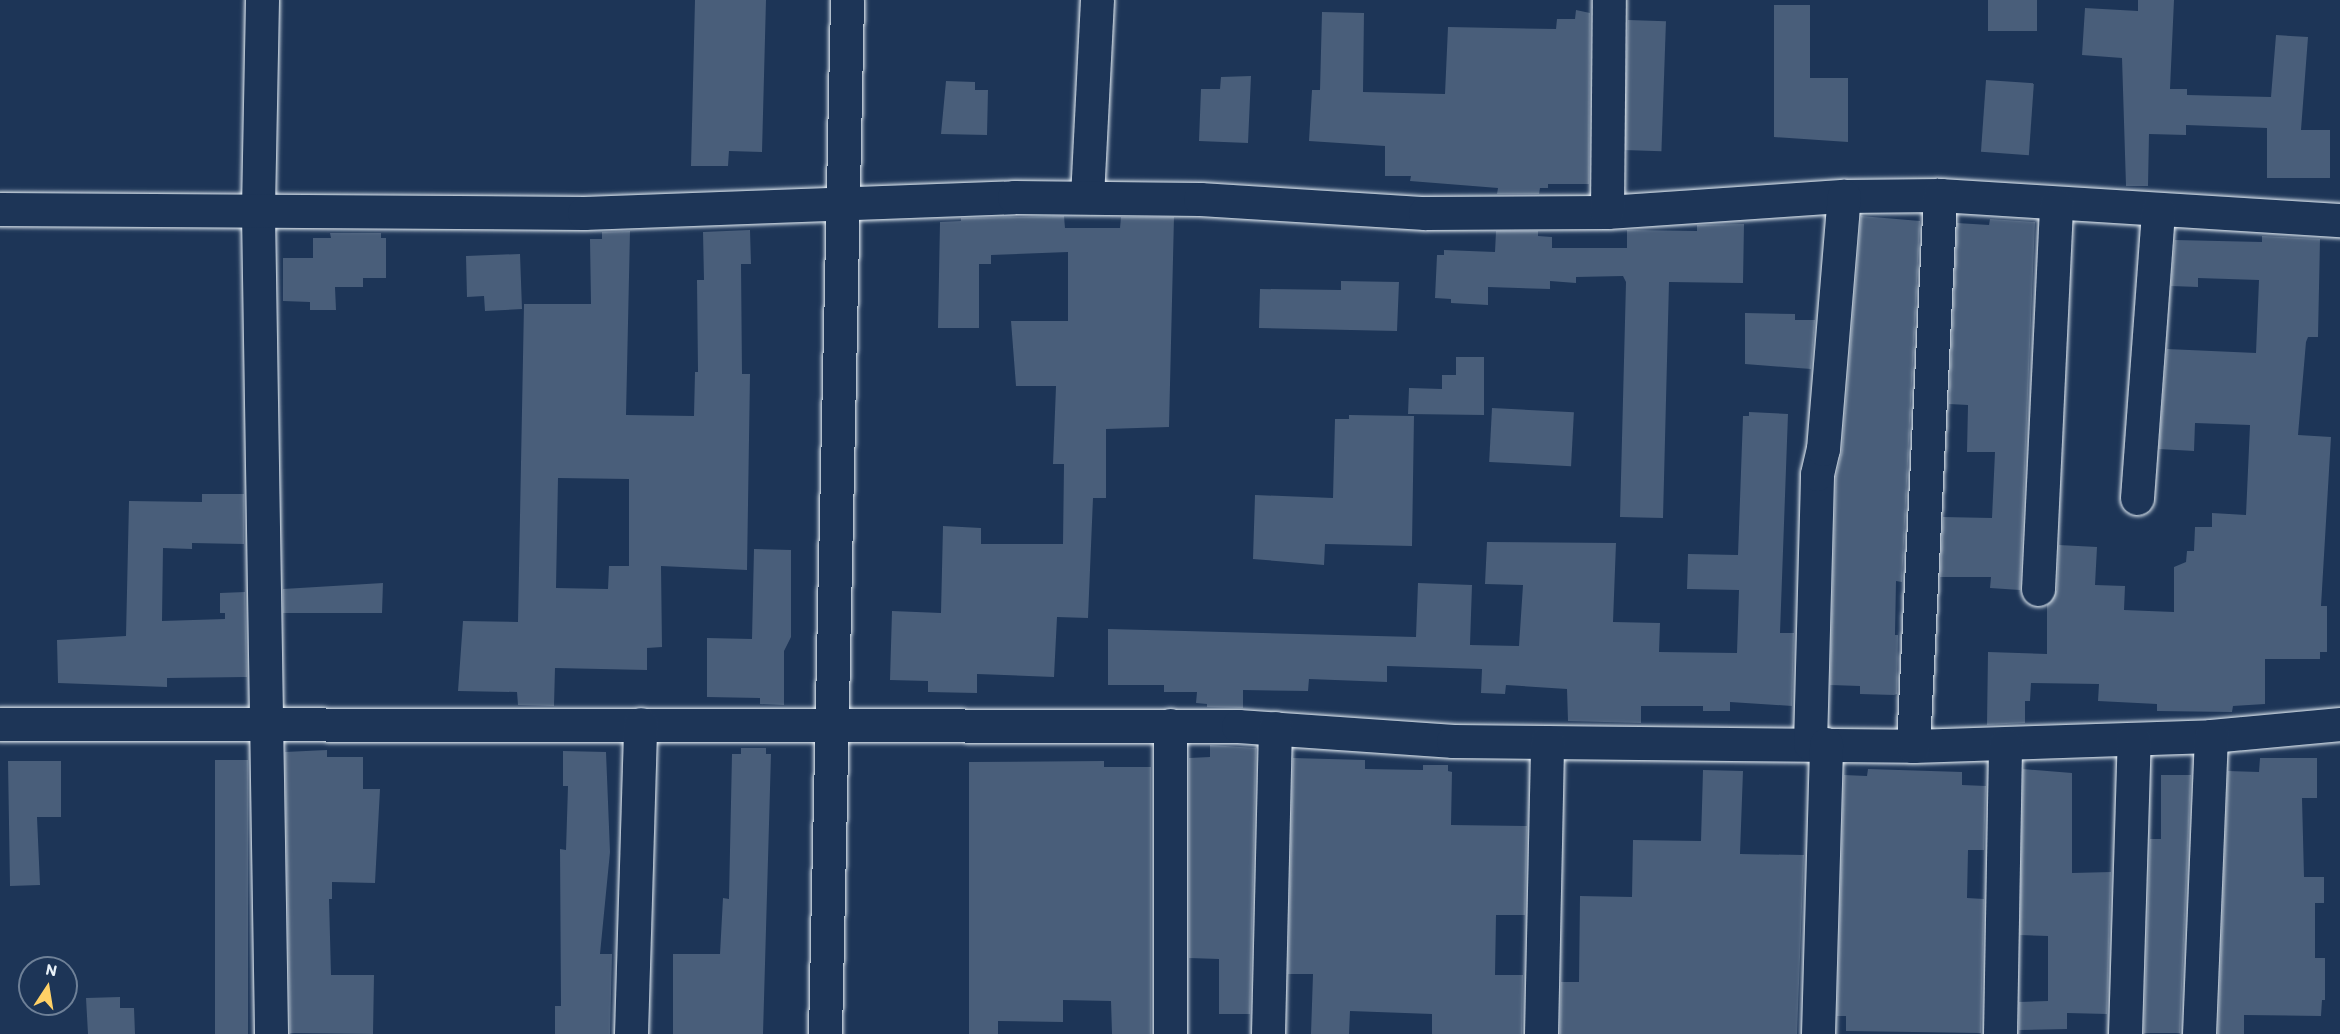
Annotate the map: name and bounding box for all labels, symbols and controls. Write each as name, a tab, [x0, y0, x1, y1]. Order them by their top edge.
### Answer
north arrow	[18, 956, 78, 1016]
text: N	[44, 959, 59, 980]

